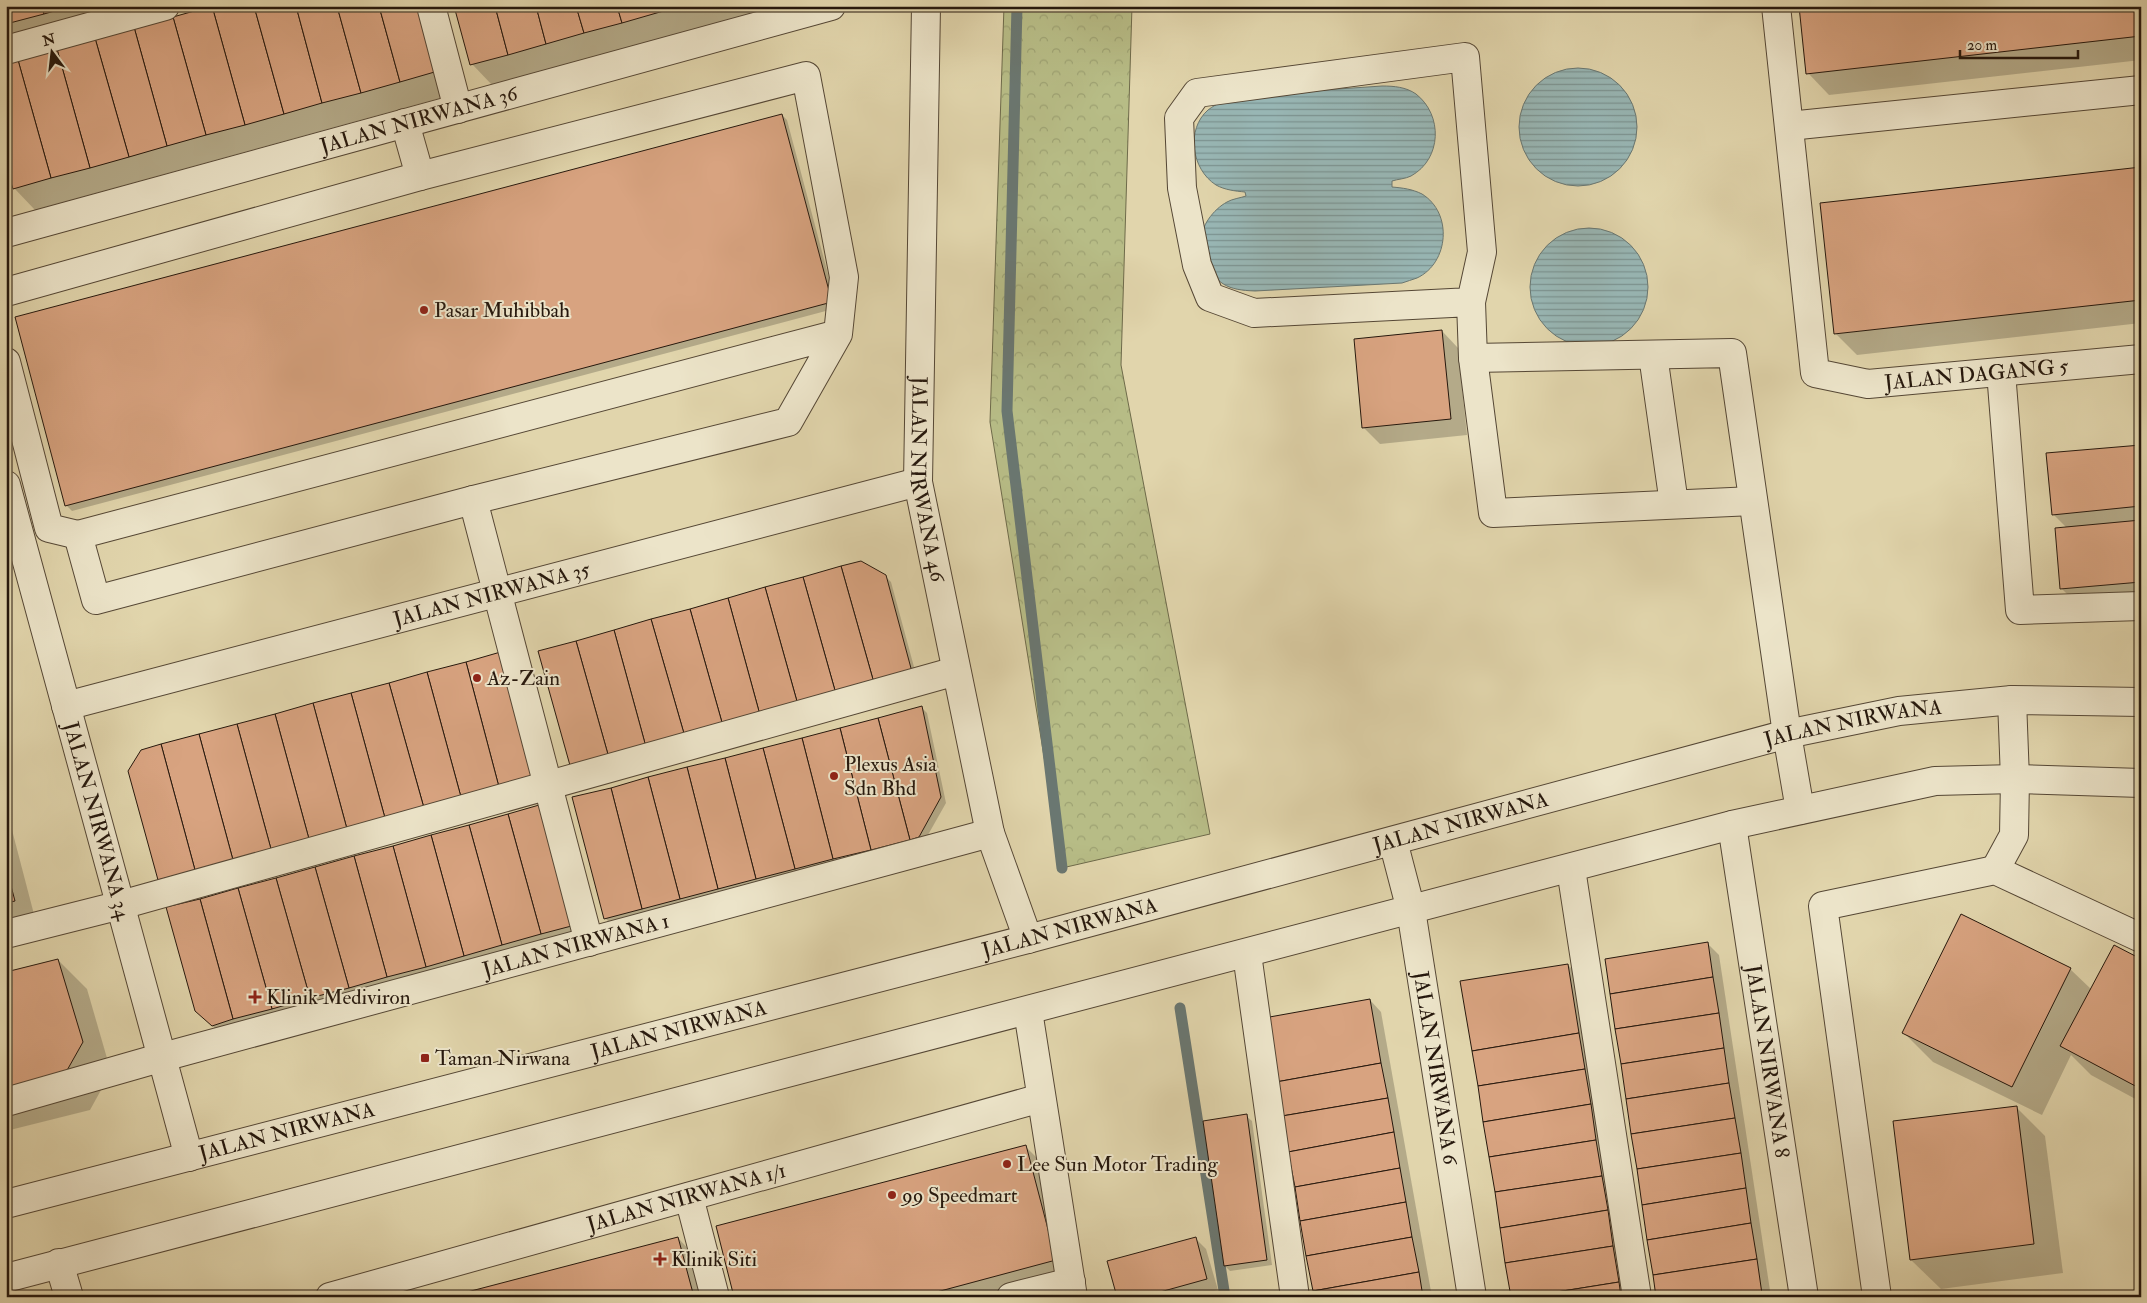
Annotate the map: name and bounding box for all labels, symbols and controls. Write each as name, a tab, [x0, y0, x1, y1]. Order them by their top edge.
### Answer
north arrow	[28, 28, 78, 78]
scale bar	[1960, 28, 2077, 60]
text: N	[40, 30, 57, 50]
text: 20 m	[1967, 36, 1997, 55]
street label: JALAN NIRWANA 36	[316, 80, 522, 160]
place label: Pasar Muhibbah	[434, 297, 570, 324]
marker: Pasar Muhibbah	[418, 304, 430, 316]
street label: JALAN DAGANG 5	[1882, 353, 2070, 397]
street label: JALAN NIRWANA 46	[903, 375, 951, 586]
street label: JALAN NIRWANA 35	[389, 556, 594, 634]
place label: Az-Zain	[486, 665, 560, 692]
marker: Az-Zain	[471, 672, 483, 684]
street label: JALAN NIRWANA	[1760, 694, 1943, 754]
street label: JALAN NIRWANA 34	[57, 718, 137, 925]
place label: Plexus Asia Sdn Bhd	[844, 751, 937, 802]
marker: Plexus Asia Sdn Bhd	[828, 770, 840, 782]
street label: JALAN NIRWANA	[1369, 786, 1552, 859]
street label: JALAN NIRWANA	[978, 892, 1161, 965]
street label: JALAN NIRWANA 1	[478, 907, 672, 984]
street label: JALAN NIRWANA 8	[1739, 962, 1796, 1160]
street label: JALAN NIRWANA 6	[1407, 968, 1464, 1168]
place label: Klinik Mediviron	[266, 984, 411, 1011]
marker: Klinik Mediviron	[248, 990, 262, 1004]
street label: JALAN NIRWANA	[587, 994, 770, 1066]
place label: Taman Nirwana	[435, 1045, 570, 1072]
marker: Taman Nirwana	[419, 1052, 431, 1064]
street label: JALAN NIRWANA	[195, 1096, 378, 1168]
place label: Lee Sun Motor Trading	[1017, 1151, 1219, 1178]
street label: JALAN NIRWANA 1/1	[583, 1157, 789, 1239]
marker: Lee Sun Motor Trading	[1001, 1158, 1013, 1170]
place label: 99 Speedmart	[900, 1182, 1018, 1209]
marker: 99 Speedmart	[886, 1189, 898, 1201]
place label: Klinik Siti	[671, 1246, 757, 1273]
marker: Klinik Siti	[653, 1252, 667, 1266]

